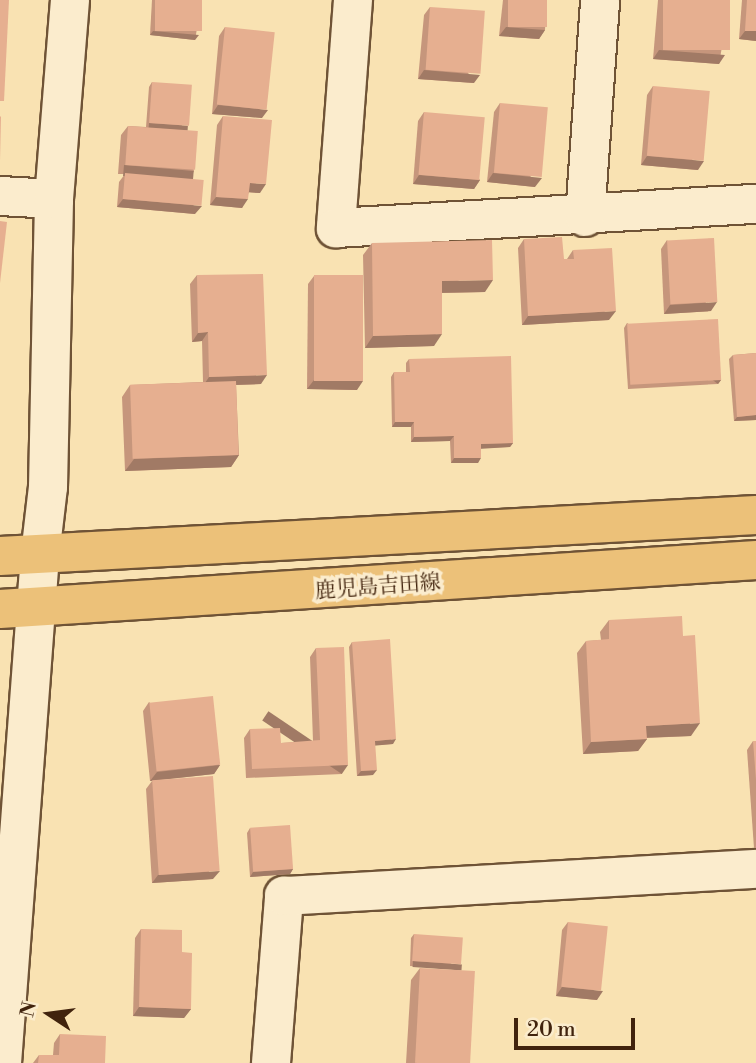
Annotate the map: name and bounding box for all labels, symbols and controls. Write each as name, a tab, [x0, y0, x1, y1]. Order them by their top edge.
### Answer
street label: 鹿児島吉田線	[314, 570, 442, 604]
north arrow	[14, 979, 84, 1049]
text: N	[15, 999, 42, 1019]
scale bar	[518, 1004, 639, 1048]
text: 20 m	[527, 1017, 576, 1043]

